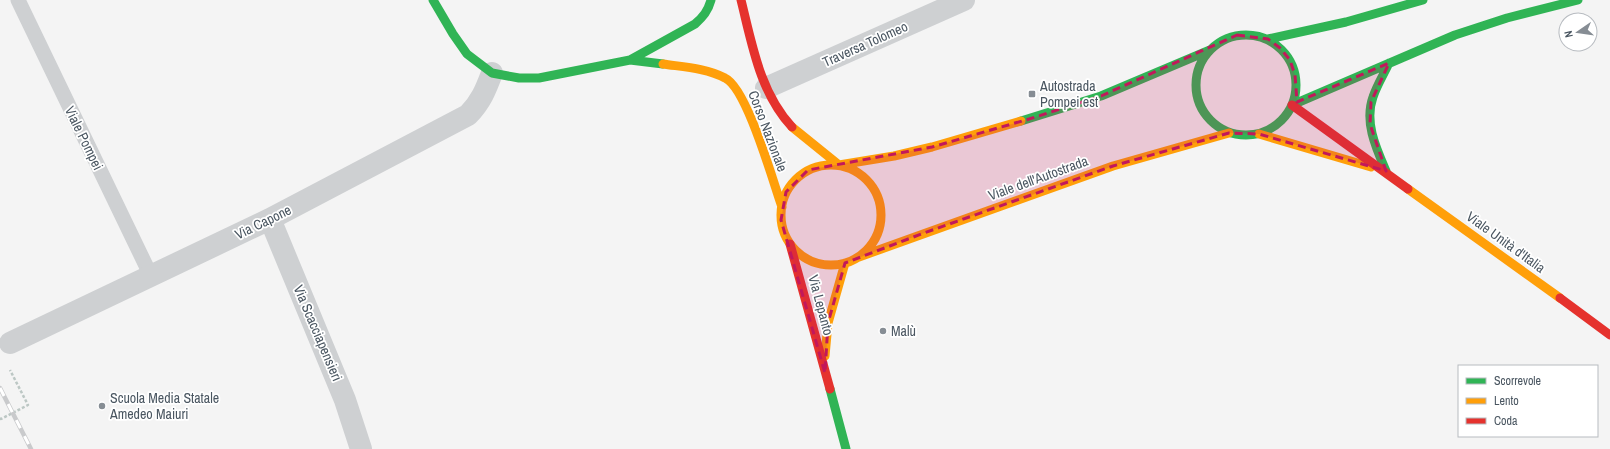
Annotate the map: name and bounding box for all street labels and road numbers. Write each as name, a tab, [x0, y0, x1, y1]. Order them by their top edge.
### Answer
street label: Traversa Tolomeo	[820, 17, 910, 71]
street label: Corso Nazionale	[744, 88, 792, 174]
street label: Viale Pompei	[61, 103, 107, 173]
street label: Viale dell'Autostrada	[986, 151, 1091, 204]
street label: Via Capone	[232, 201, 294, 243]
street label: Viale Unità d'Italia	[1463, 207, 1550, 277]
street label: Via Lepanto	[804, 273, 838, 337]
street label: Via Scacciapensieri	[290, 282, 346, 384]

